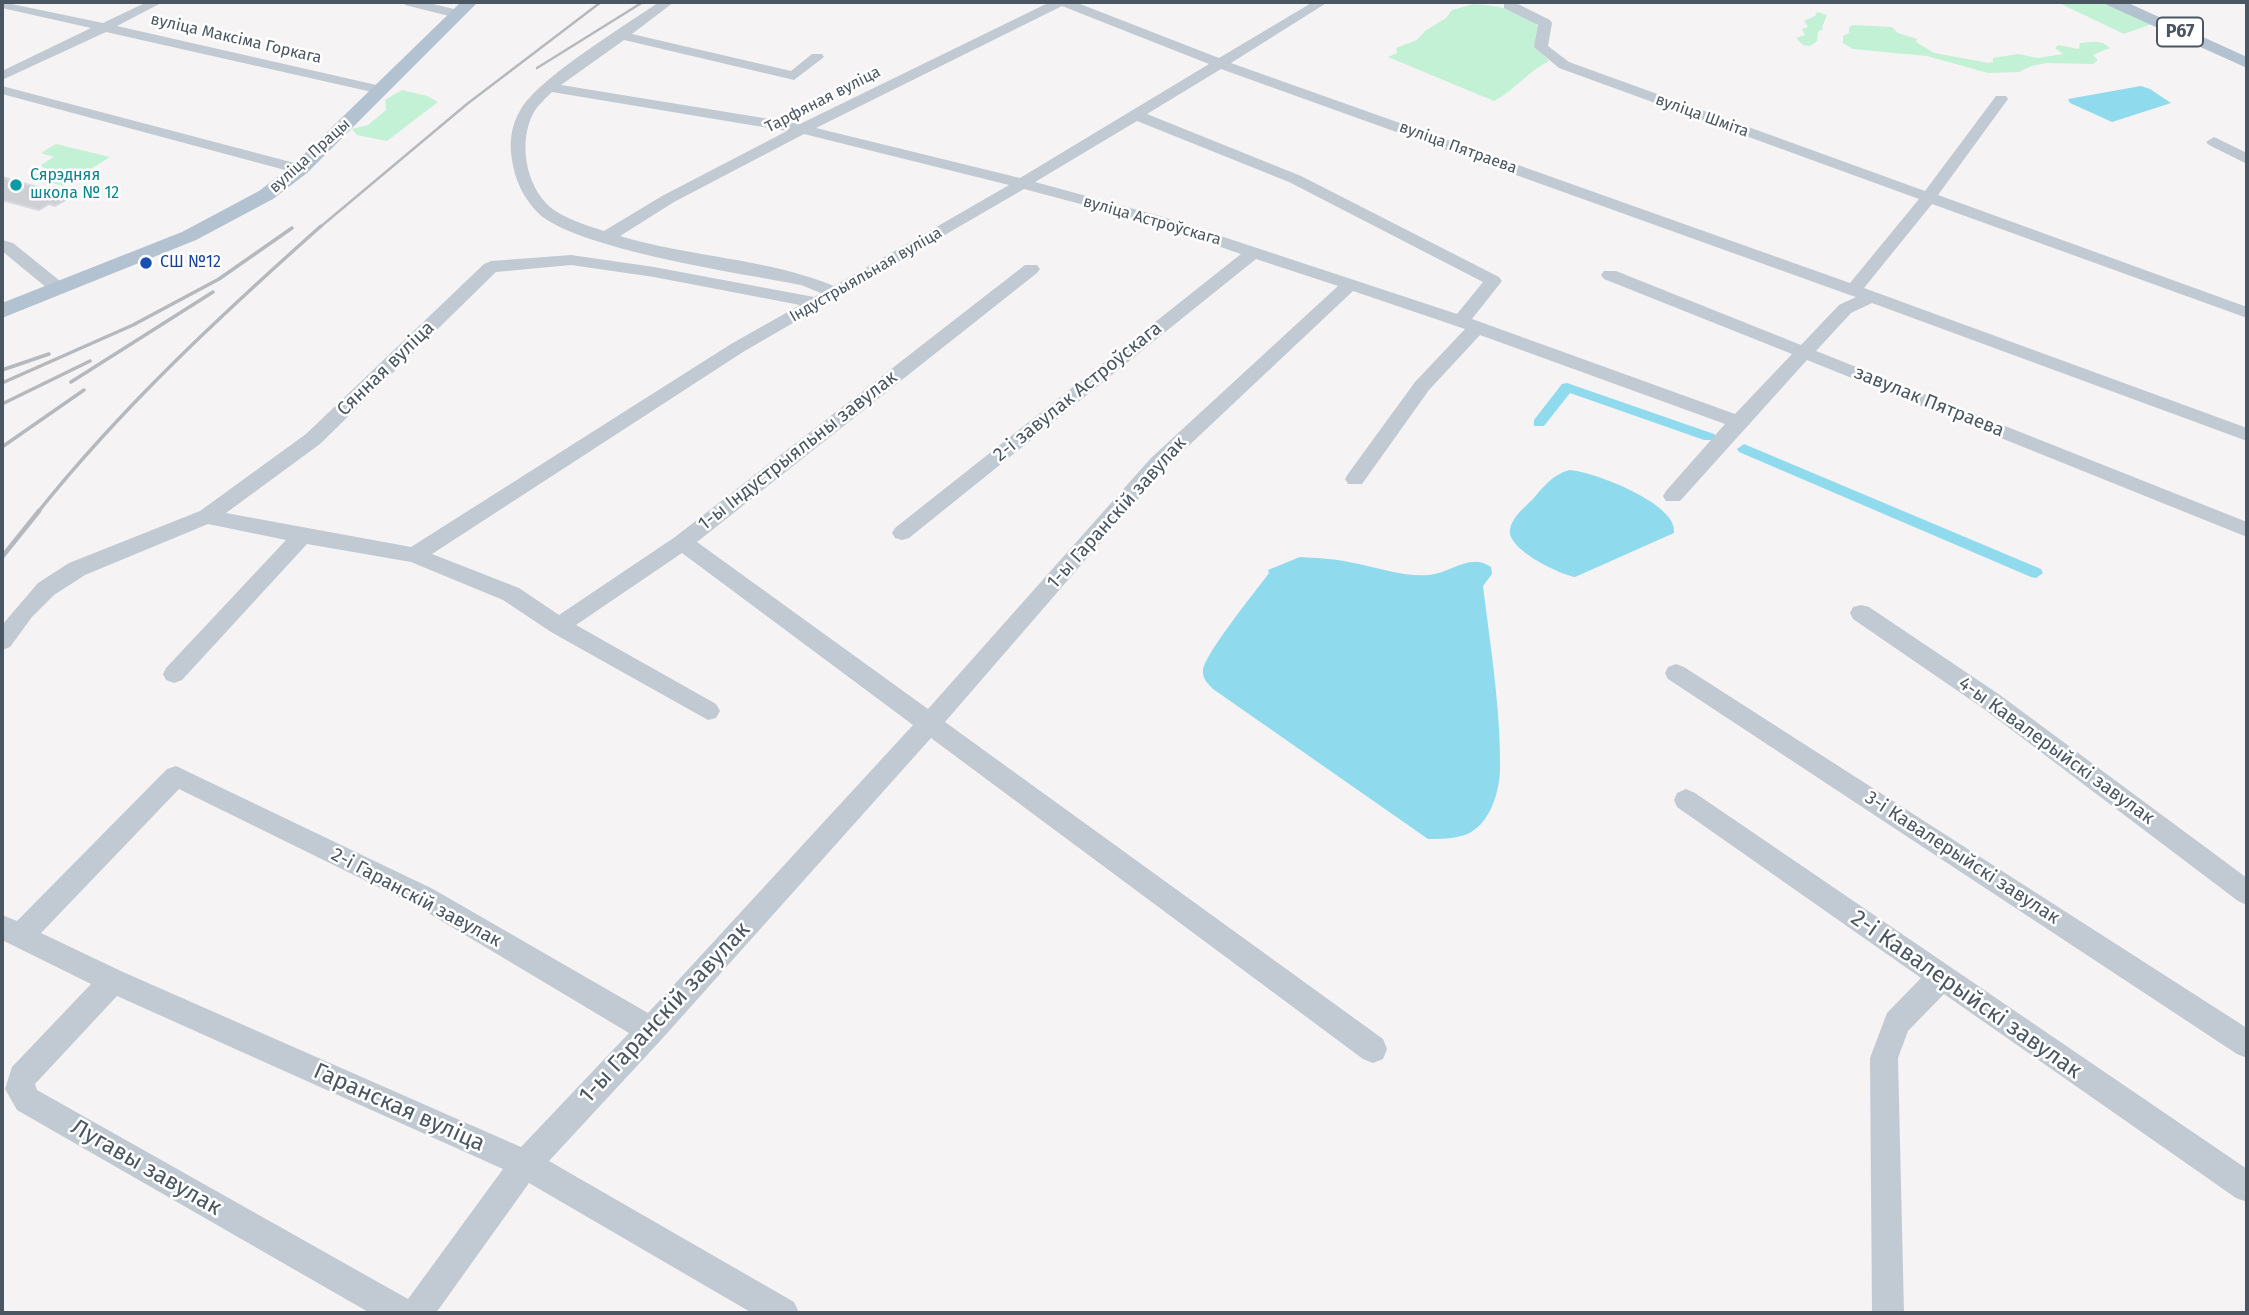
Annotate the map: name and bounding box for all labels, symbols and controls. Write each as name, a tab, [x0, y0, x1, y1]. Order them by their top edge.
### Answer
street label: вуліца Максіма Горкага	[149, 10, 323, 68]
road number: Р67	[2157, 17, 2203, 46]
street label: Тарфяная вуліца	[762, 63, 884, 137]
street label: вуліца Шміта	[1653, 90, 1751, 142]
street label: вуліца Працы	[265, 115, 355, 197]
street label: вуліца Пятраева	[1397, 118, 1519, 178]
place label: Сярэдняя школа № 12	[30, 166, 119, 204]
marker: Сярэдняя школа № 12	[8, 177, 24, 193]
street label: вуліца Астроўскага	[1081, 192, 1223, 250]
street label: Індустрыяльная вуліца	[786, 223, 946, 327]
place label: СШ №12	[160, 253, 221, 273]
marker: СШ №12	[138, 255, 154, 271]
street label: Сянная вуліца	[333, 317, 439, 421]
street label: 2-і завулак Астроўскага	[989, 317, 1167, 467]
street label: завулак Пятраева	[1851, 361, 2007, 443]
street label: 1-ы Індустрыяльны завулак	[694, 366, 902, 536]
street label: 1-ы Гаранскій завулак	[1043, 432, 1191, 594]
street label: 4-ы Кавалерыйскі завулак	[1954, 672, 2158, 830]
street label: 3-і Кавалерыйскі завулак	[1860, 787, 2064, 929]
street label: 2-і Гаранскій завулак	[327, 843, 505, 953]
street label: 2-і Кавалерыйскі завулак	[1845, 905, 2087, 1085]
street label: 1-ы Гаранскій завулак	[574, 916, 756, 1110]
street label: Гаранская вуліца	[309, 1058, 489, 1158]
street label: Лугавы завулак	[66, 1114, 226, 1222]

